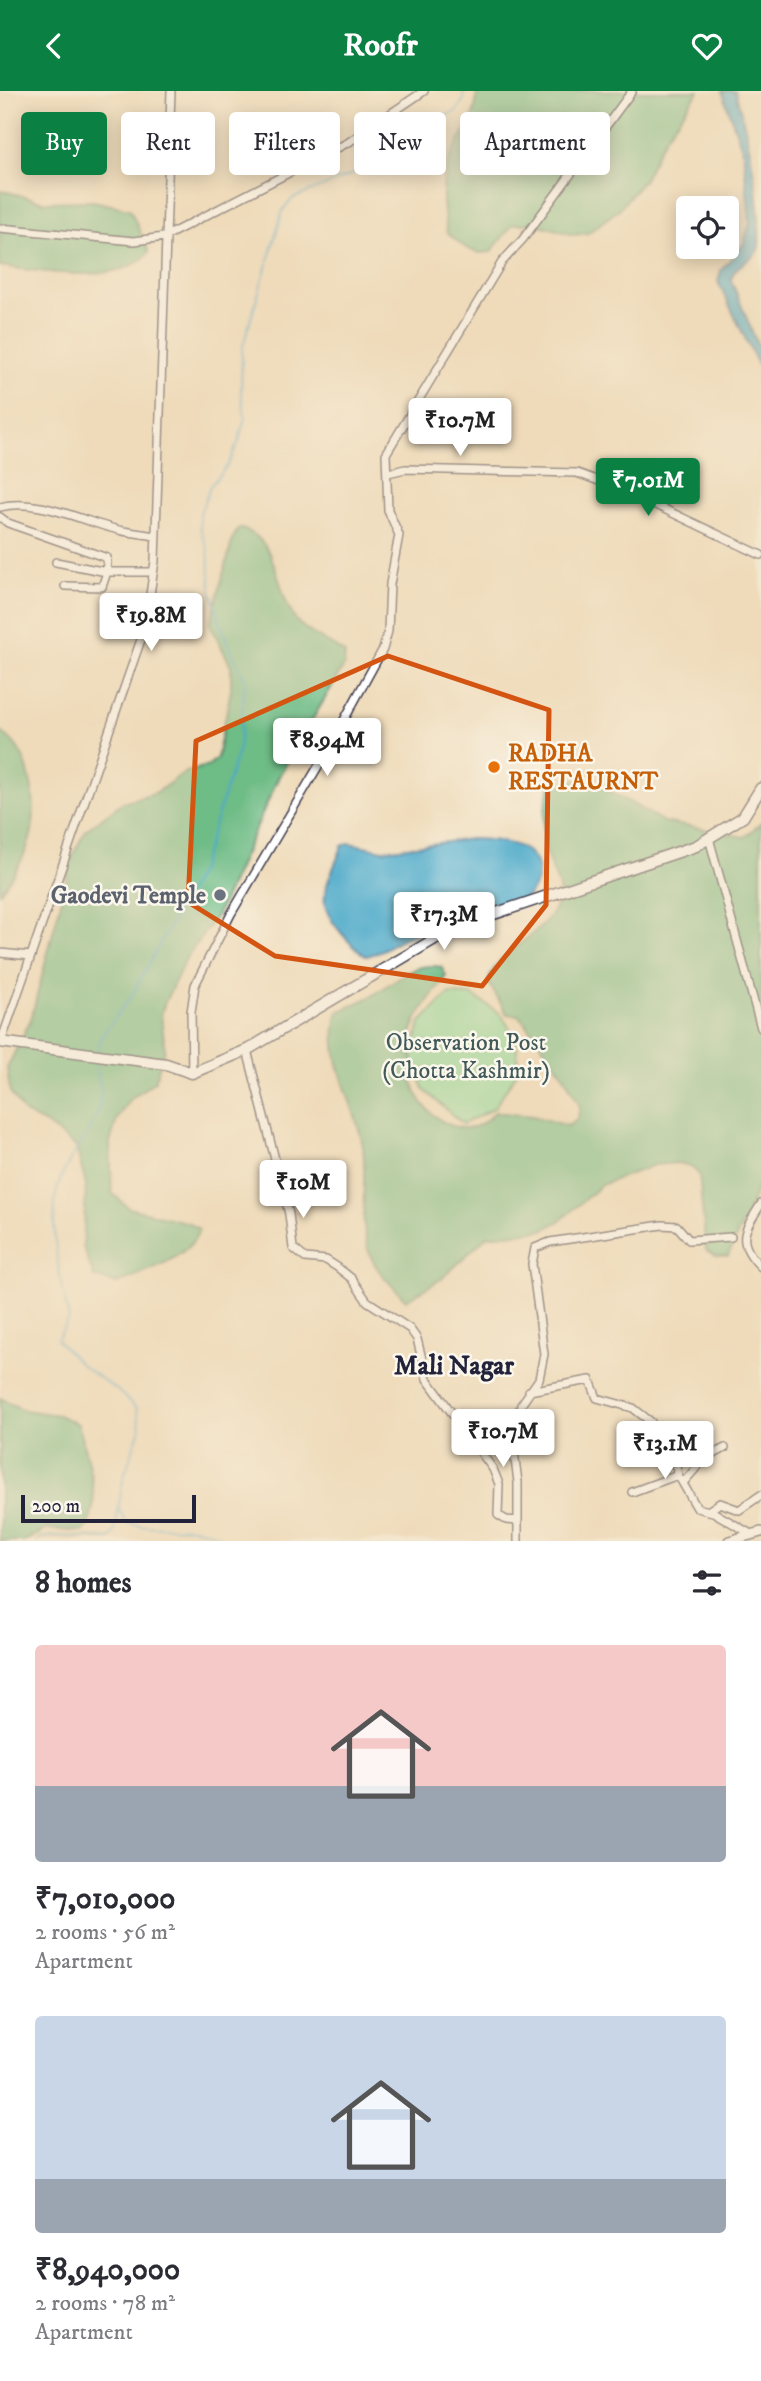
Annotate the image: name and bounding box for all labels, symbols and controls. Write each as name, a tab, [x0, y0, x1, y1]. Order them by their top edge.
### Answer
text: Roofr	[343, 26, 418, 66]
icon: back	[35, 27, 73, 65]
icon: heart	[688, 27, 726, 65]
chip: Buy	[21, 112, 107, 175]
chip: Rent	[121, 112, 215, 175]
chip: Filters	[229, 112, 340, 175]
chip: New	[354, 112, 446, 175]
chip: Apartment	[460, 112, 610, 175]
map controls	[676, 196, 739, 259]
button: locate	[676, 196, 739, 259]
pin: ₹10.7M	[403, 399, 517, 458]
text: ₹10.7M	[424, 406, 496, 435]
pin: ₹7.01M	[591, 459, 705, 518]
text: ₹7.01M	[612, 466, 684, 495]
pin: ₹19.8M	[94, 594, 208, 653]
text: ₹19.8M	[116, 601, 187, 630]
pin: ₹8.94M	[270, 719, 384, 778]
text: ₹8.94M	[289, 726, 365, 755]
place label: RADHA RESTAURNT	[508, 739, 659, 797]
marker: RADHA RESTAURNT	[486, 759, 502, 775]
place label: Gaodevi Temple	[51, 881, 206, 911]
marker: Gaodevi Temple	[212, 887, 228, 903]
pin: ₹17.3M	[387, 893, 501, 952]
text: ₹17.3M	[410, 900, 478, 929]
park label: Observation Post (Chotta Kashmir)	[382, 1028, 550, 1086]
pin: ₹10M	[262, 1161, 344, 1220]
text: ₹10M	[276, 1168, 330, 1197]
district label: Mali Nagar	[394, 1350, 514, 1383]
pin: ₹10.7M	[446, 1409, 560, 1469]
text: ₹10.7M	[467, 1417, 539, 1446]
pin: ₹13.1M	[608, 1421, 722, 1481]
text: ₹13.1M	[632, 1429, 698, 1458]
scale bar	[21, 1492, 196, 1524]
text: 200 m	[32, 1495, 80, 1518]
icon: filters	[688, 1564, 726, 1602]
text: 8 homes	[35, 1565, 132, 1602]
icon: home	[318, 1691, 444, 1817]
text: ₹7,010,000	[35, 1881, 175, 1918]
text: 2 rooms · 56 m²	[35, 1918, 175, 1947]
text: Apartment	[35, 1947, 133, 1976]
icon: home	[318, 2062, 444, 2188]
text: ₹8,940,000	[35, 2252, 180, 2289]
text: 2 rooms · 78 m²	[35, 2289, 175, 2318]
text: Apartment	[35, 2318, 133, 2347]

